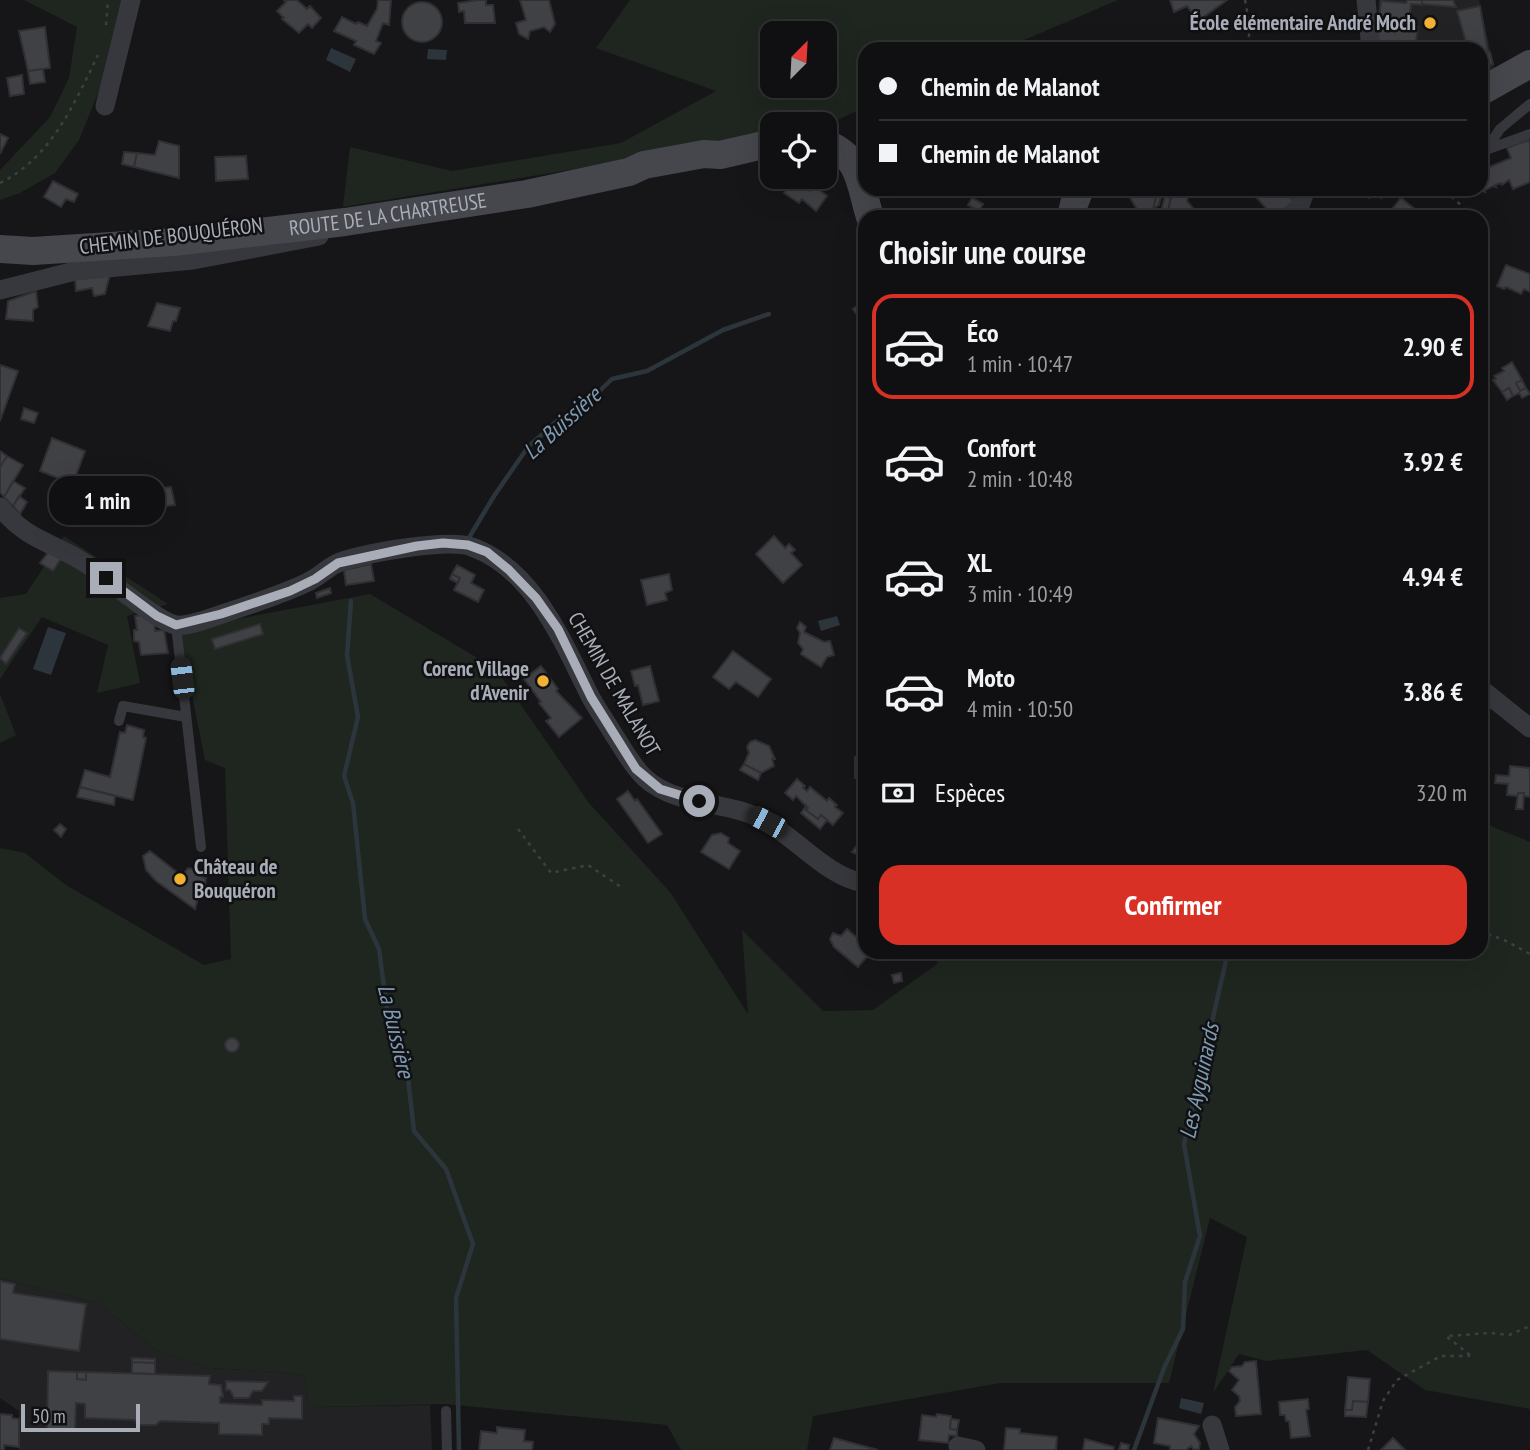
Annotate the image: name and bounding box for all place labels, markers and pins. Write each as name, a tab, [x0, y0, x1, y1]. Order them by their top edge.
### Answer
place label: École élémentaire André Moch	[1190, 9, 1416, 36]
marker: École élémentaire André Moch	[1422, 15, 1438, 31]
place label: Corenc Village d'Avenir	[423, 655, 530, 706]
marker: Corenc Village d'Avenir	[535, 673, 551, 689]
place label: Château de Bouquéron	[194, 853, 277, 904]
marker: Château de Bouquéron	[172, 871, 188, 887]

